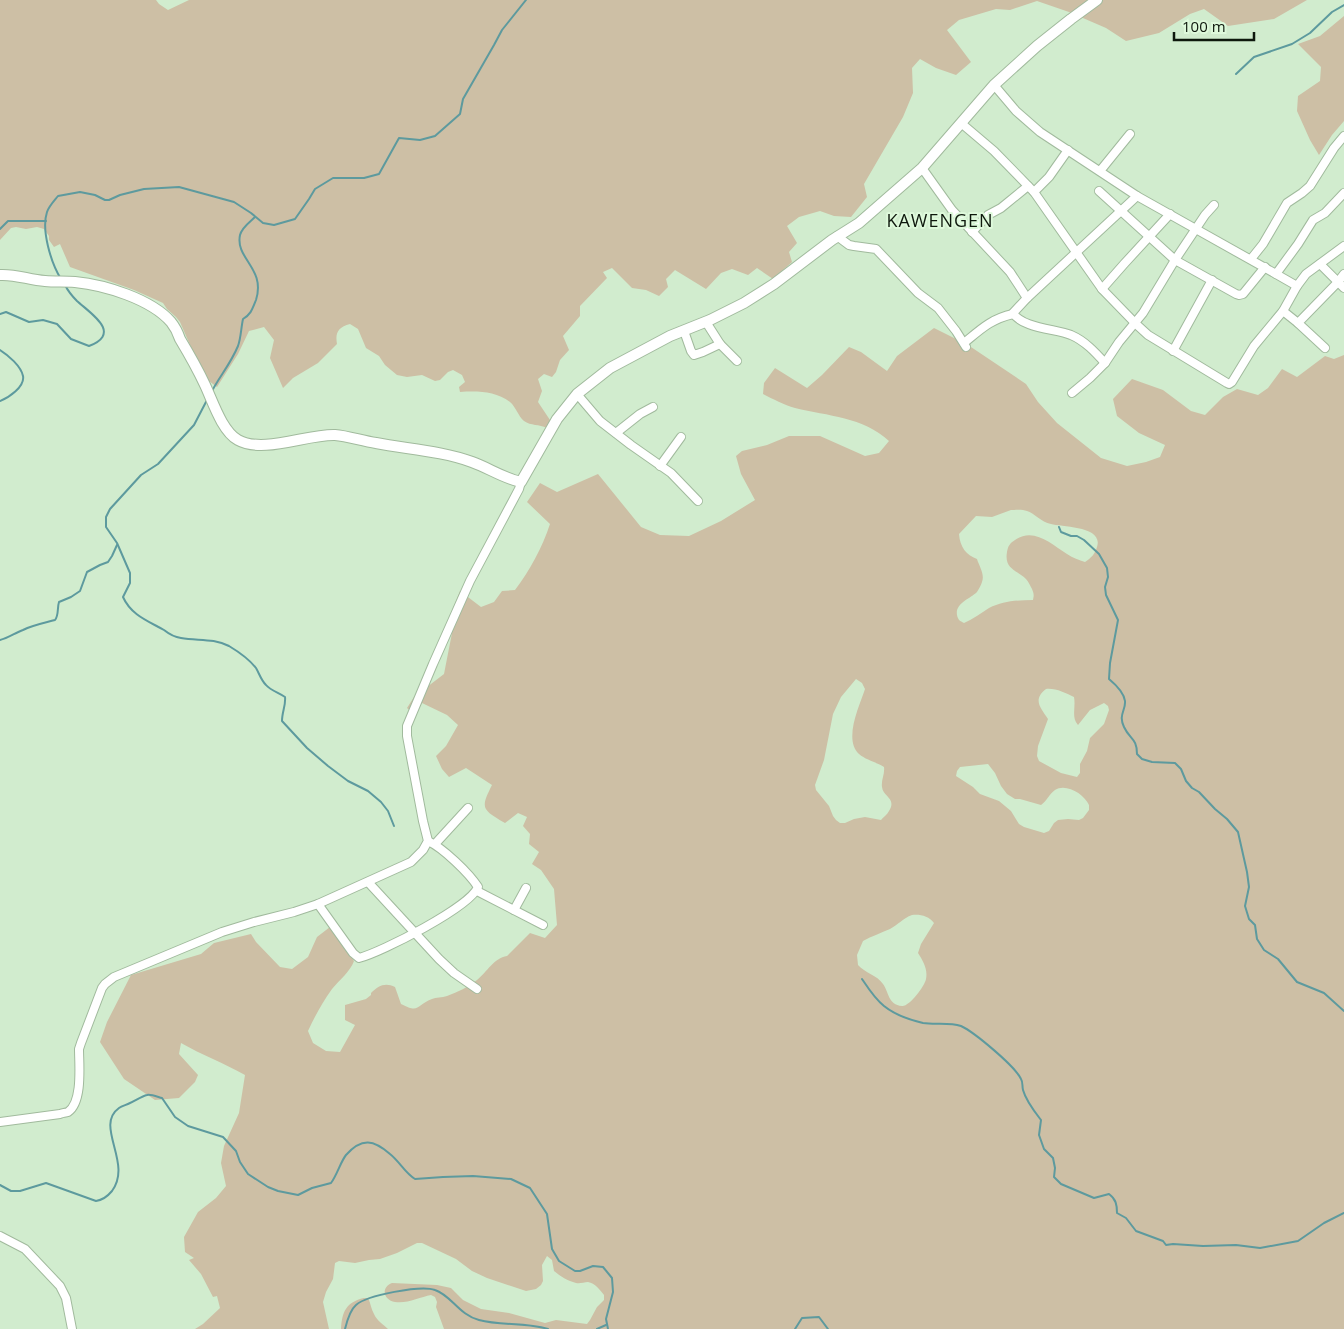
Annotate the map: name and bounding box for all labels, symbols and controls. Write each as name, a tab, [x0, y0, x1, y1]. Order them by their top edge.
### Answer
scale bar	[1174, 10, 1254, 42]
text: 100 m	[1182, 16, 1226, 36]
district label: KAWENGEN	[886, 208, 994, 232]

